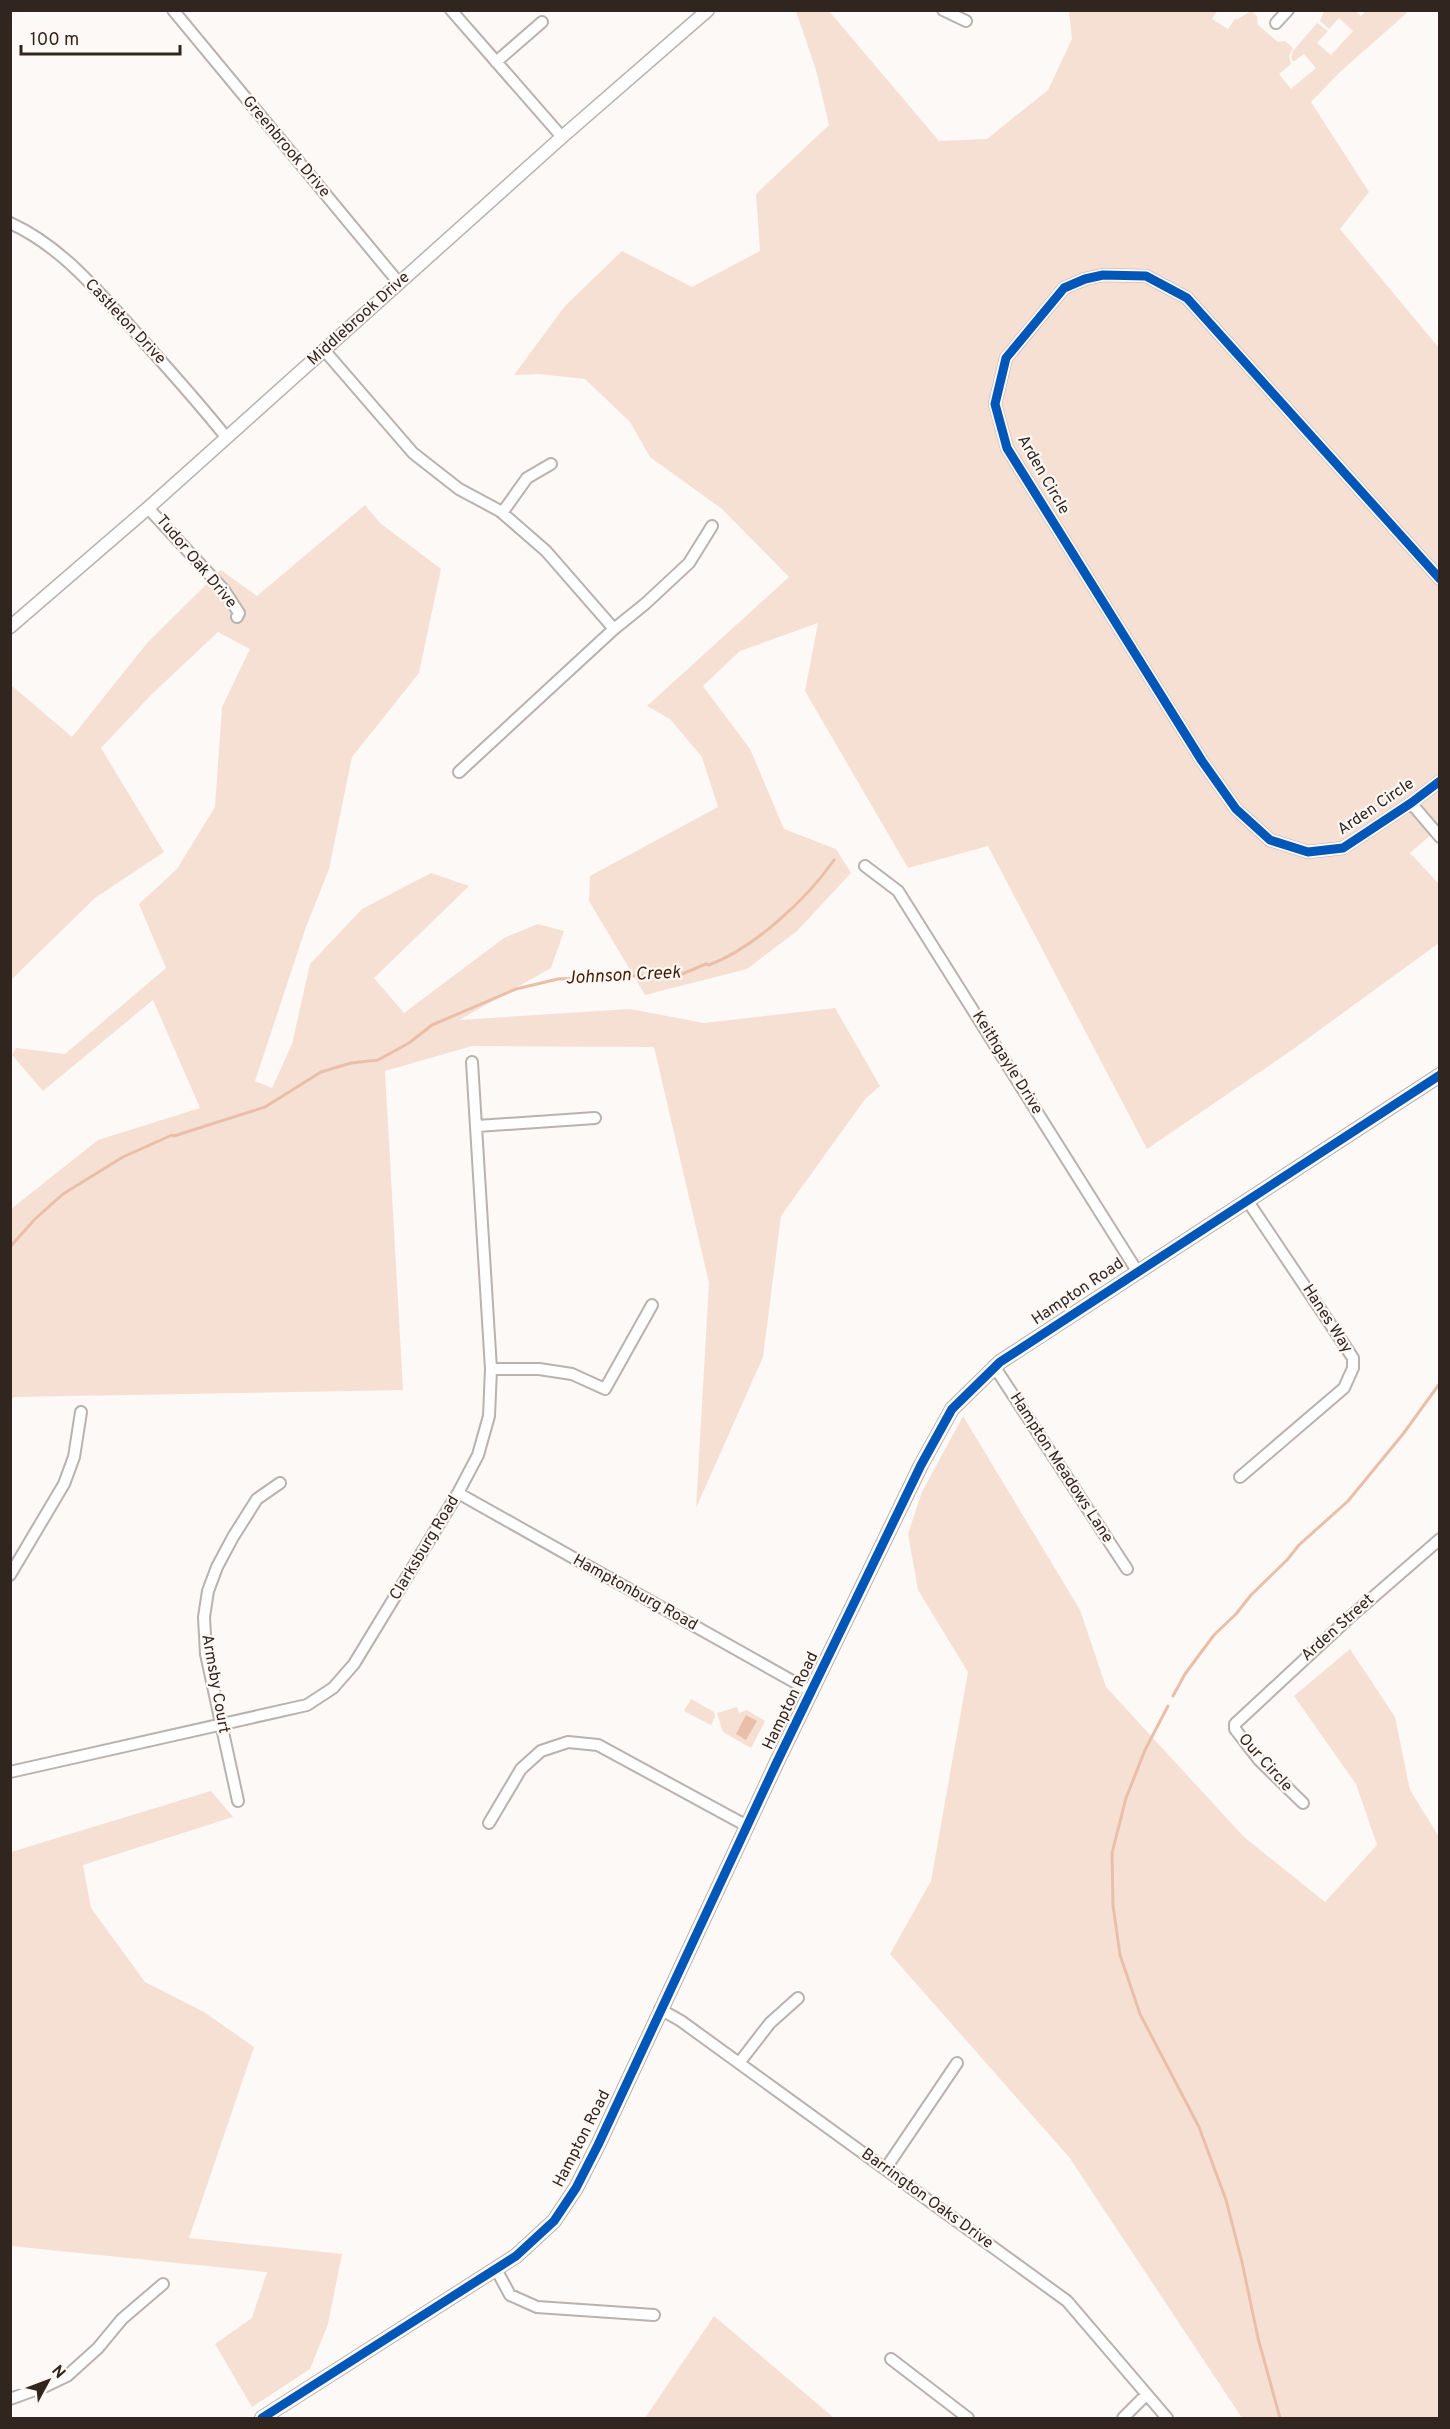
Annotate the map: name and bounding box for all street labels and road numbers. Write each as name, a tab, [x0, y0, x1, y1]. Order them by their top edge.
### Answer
street label: Greenbrook Drive	[238, 92, 334, 202]
street label: Middlebrook Drive	[304, 268, 414, 370]
street label: Castleton Drive	[80, 275, 170, 369]
street label: Arden Circle	[1012, 432, 1074, 518]
street label: Tudor Oak Drive	[151, 511, 241, 613]
street label: Arden Circle	[1334, 774, 1418, 840]
street label: Keithgayle Drive	[967, 1008, 1047, 1118]
street label: Hampton Road	[1028, 1254, 1128, 1330]
street label: Hanes Way	[1297, 1281, 1357, 1357]
street label: Hampton Meadows Lane	[1005, 1389, 1117, 1547]
street label: Clarksburg Road	[386, 1492, 464, 1604]
street label: Hamptonburg Road	[569, 1550, 701, 1636]
street label: Arden Street	[1297, 1590, 1379, 1666]
street label: Armsby Court	[196, 1633, 234, 1735]
street label: Hampton Road	[759, 1649, 823, 1753]
street label: Our Circle	[1234, 1730, 1296, 1796]
street label: Hampton Road	[549, 2087, 615, 2191]
street label: Barrington Oaks Drive	[857, 2144, 997, 2254]

